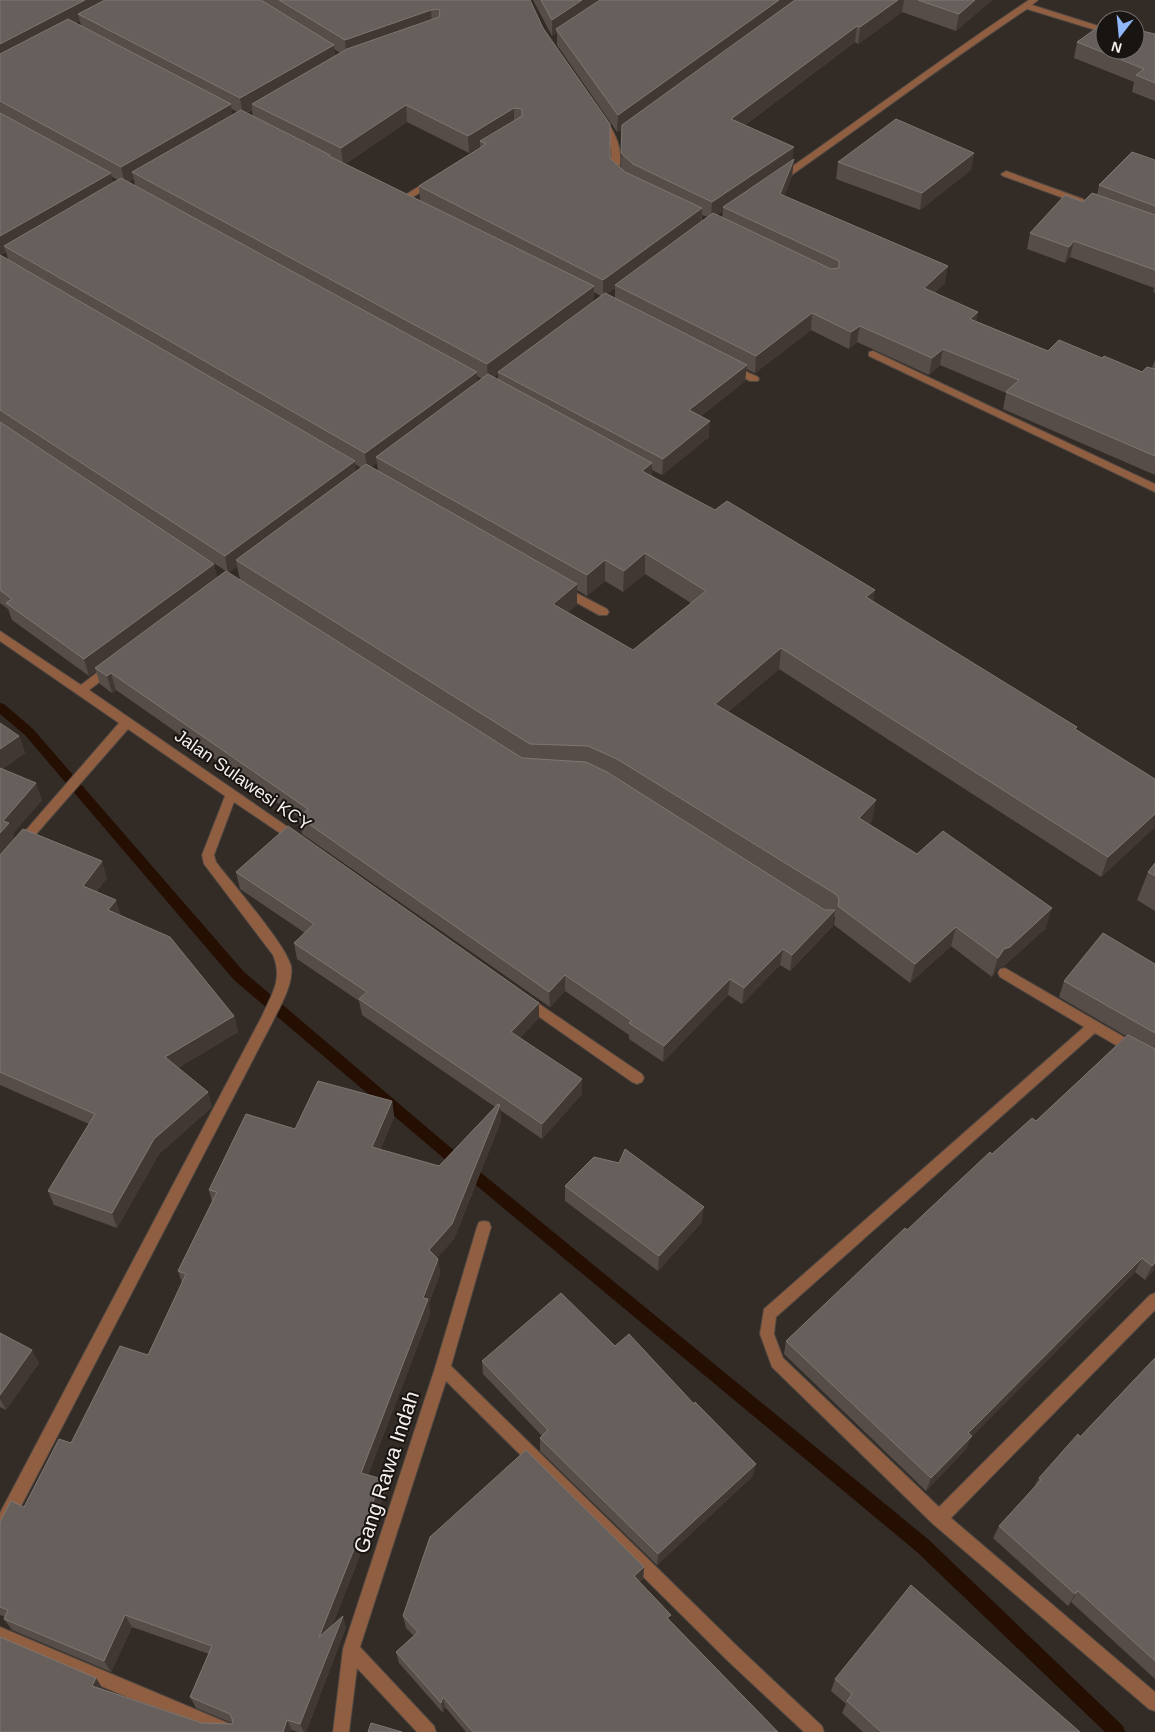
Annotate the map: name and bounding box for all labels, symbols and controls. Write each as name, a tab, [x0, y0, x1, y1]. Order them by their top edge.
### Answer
north arrow	[1095, 10, 1145, 60]
text: N	[1109, 38, 1123, 57]
street label: Jalan Sulawesi KCY	[171, 725, 315, 835]
street label: Gang Rawa Indah	[349, 1388, 423, 1556]

